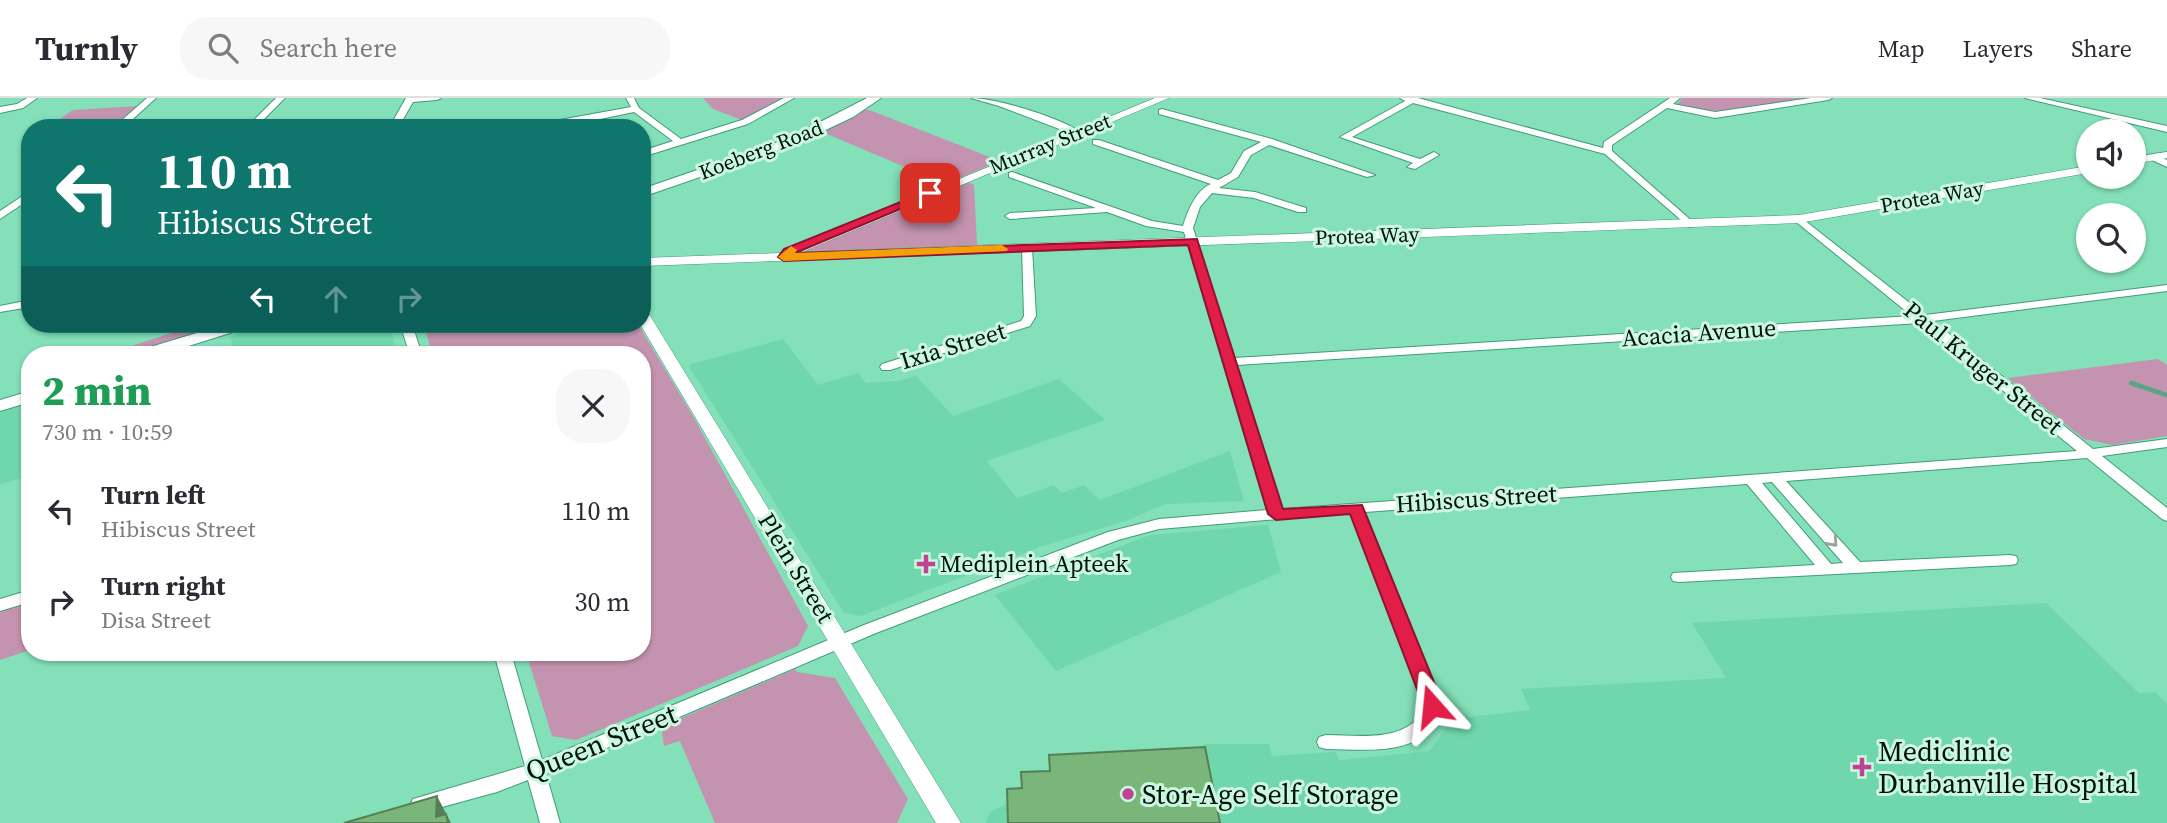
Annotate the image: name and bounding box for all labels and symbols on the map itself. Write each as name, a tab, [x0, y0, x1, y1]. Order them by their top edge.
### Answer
street label: Murray Street	[985, 106, 1115, 181]
street label: Koeberg Road	[695, 113, 827, 186]
pin	[900, 163, 960, 223]
street label: Protea Way	[1878, 173, 1986, 220]
street label: Protea Way	[1314, 219, 1420, 252]
street label: Paul Kruger Street	[1897, 293, 2070, 442]
street label: Acacia Avenue	[1621, 311, 1777, 354]
street label: Ixia Street	[896, 314, 1010, 377]
street label: Hibiscus Street	[1394, 476, 1558, 521]
street label: Plein Street	[751, 507, 842, 629]
one-way arrow	[1825, 534, 1837, 547]
place label: Mediplein Apteek	[940, 547, 1129, 580]
marker: Mediplein Apteek	[918, 556, 934, 572]
position arrow	[1395, 669, 1469, 743]
street label: Queen Street	[520, 694, 683, 790]
place label: Mediclinic Durbanville Hospital	[1878, 732, 2137, 802]
marker: Mediclinic Durbanville Hospital	[1852, 757, 1872, 777]
place label: Stor-Age Self Storage	[1142, 775, 1399, 813]
marker: Stor-Age Self Storage	[1120, 786, 1136, 802]

